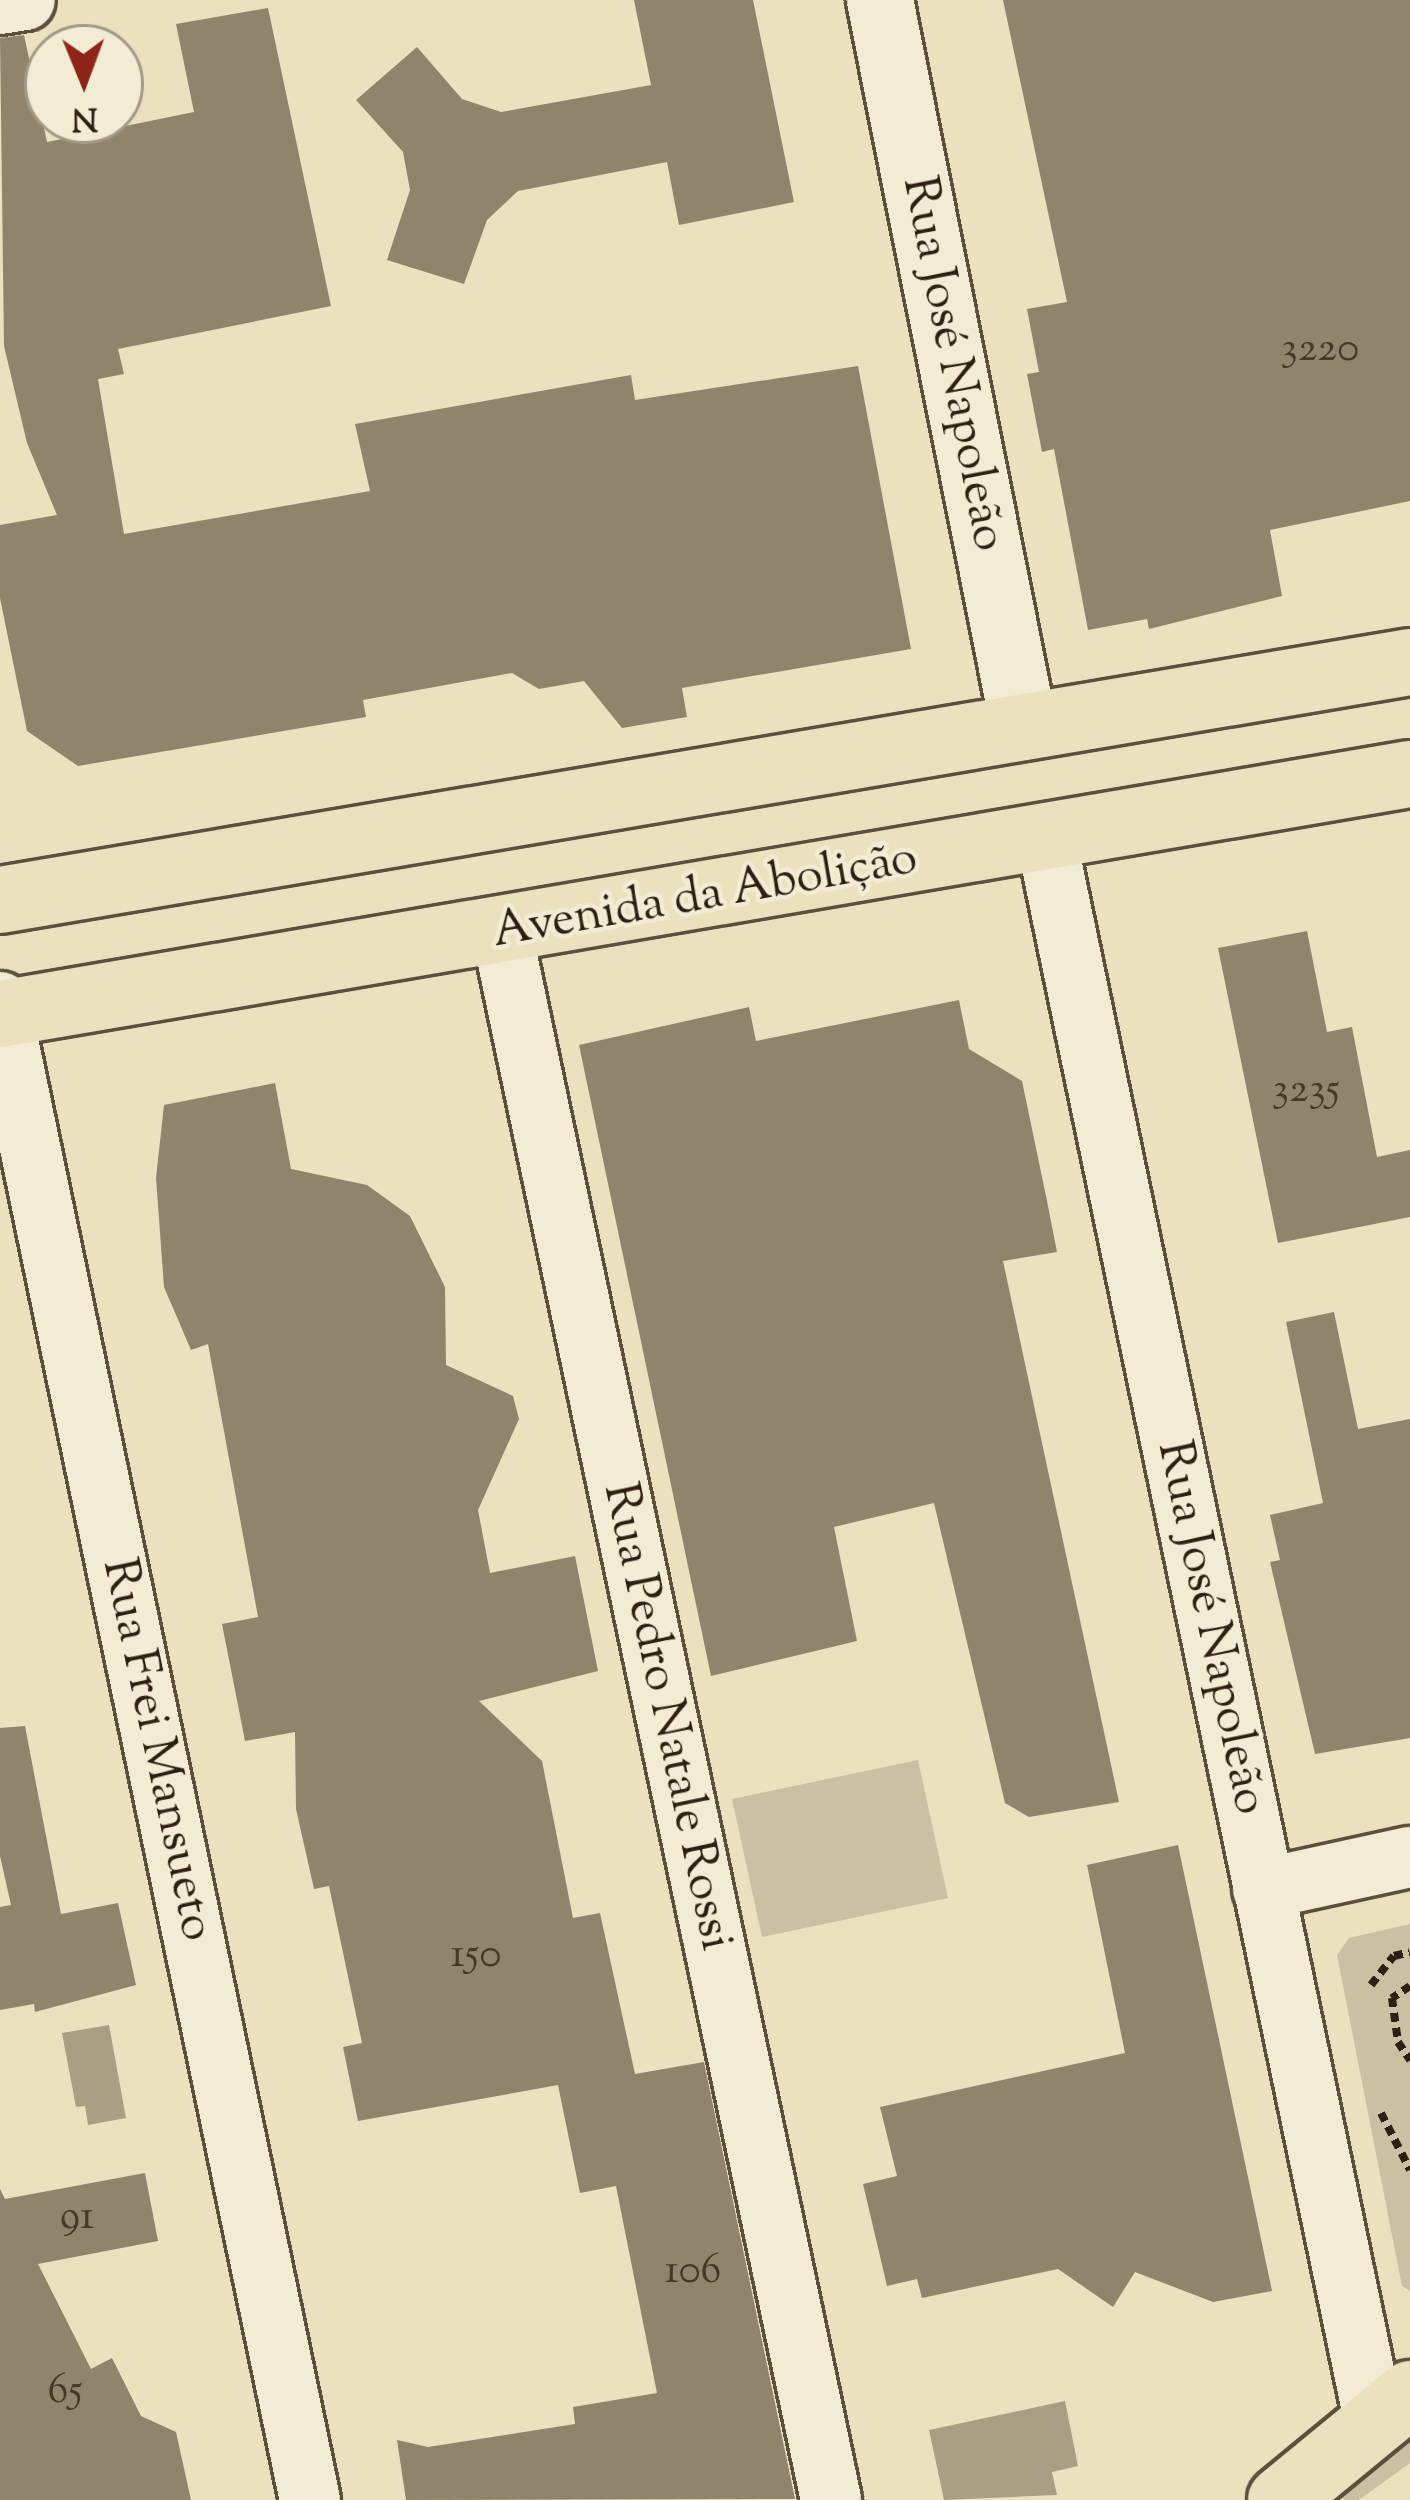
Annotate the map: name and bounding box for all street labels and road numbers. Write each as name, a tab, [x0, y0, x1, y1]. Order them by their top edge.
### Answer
street label: Rua José Napoleão	[887, 172, 1017, 556]
street label: Avenida da Abolição	[488, 831, 922, 963]
street label: Rua José Napoleão	[1142, 1436, 1278, 1820]
street label: Rua Pedro Natale Rossi	[588, 1478, 744, 1956]
street label: Rua Frei Mansueto	[87, 1554, 225, 1946]

